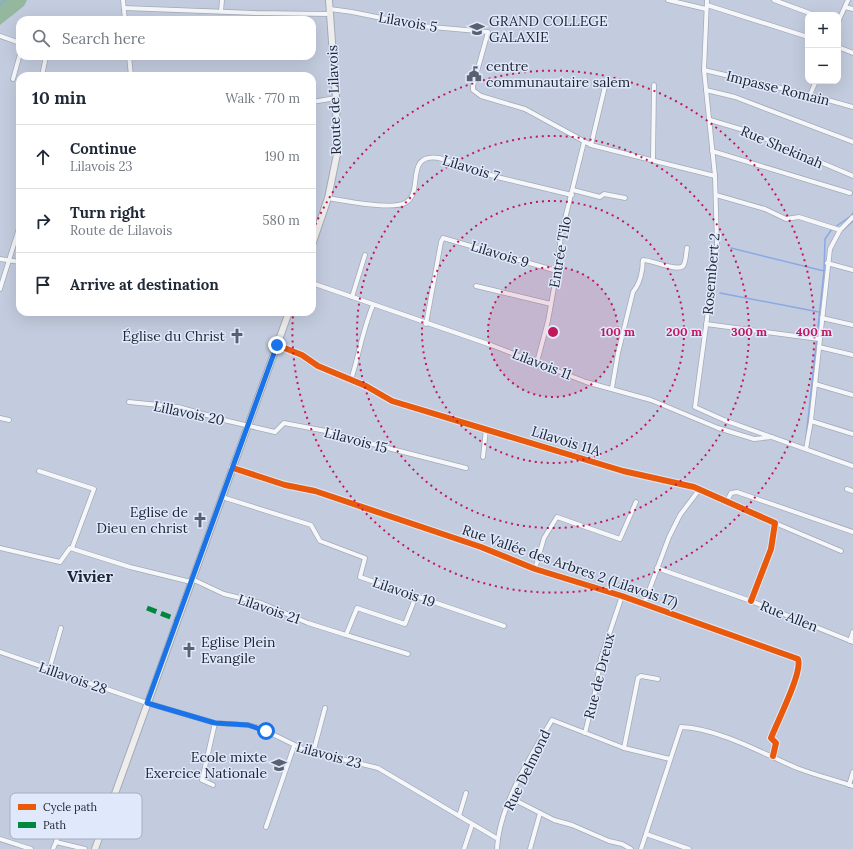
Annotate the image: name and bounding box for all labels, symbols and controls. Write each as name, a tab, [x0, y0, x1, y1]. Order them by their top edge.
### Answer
street label: Lilavois 5	[377, 8, 439, 36]
place label: GRAND COLLEGE GALAXIE	[489, 12, 608, 46]
map controls	[805, 12, 841, 84]
button: +	[805, 12, 841, 48]
search box	[16, 16, 316, 60]
school or university icon: GRAND COLLEGE GALAXIE	[468, 20, 486, 38]
icon: search	[30, 27, 52, 49]
text: Search here	[62, 29, 145, 48]
street label: Route de Lilavois	[323, 45, 345, 155]
button: −	[805, 48, 841, 84]
place label: centre communautaire salem	[486, 57, 631, 91]
public building icon: centre communautaire salem	[465, 65, 483, 83]
street label: Impasse Romain	[724, 66, 832, 110]
text: 10 min	[32, 87, 86, 109]
text: Walk · 770 m	[225, 90, 300, 107]
street label: Rue Shekinah	[738, 122, 826, 172]
text: Continue	[70, 139, 136, 158]
icon: ahead	[32, 146, 54, 168]
text: 190 m	[265, 148, 300, 165]
street label: Lilavois 7	[440, 151, 502, 185]
text: Lilavois 23	[70, 158, 132, 175]
text: Turn right	[70, 203, 146, 222]
icon: right	[32, 210, 54, 232]
text: 580 m	[262, 212, 300, 229]
street label: Entrée Tilo	[545, 215, 575, 289]
text: Route de Lilavois	[70, 222, 172, 239]
street label: Rosembert 2	[698, 232, 724, 316]
street label: Lilavois 9	[469, 237, 531, 271]
icon: arrive	[32, 274, 54, 296]
text: Arrive at destination	[70, 275, 219, 294]
text: 100 m	[601, 324, 635, 339]
text: 200 m	[666, 324, 702, 339]
text: 300 m	[731, 324, 767, 339]
text: 400 m	[796, 324, 832, 339]
centre of rings	[546, 325, 560, 339]
place label: Église du Christ	[122, 327, 226, 345]
church icon: Église du Christ	[228, 327, 246, 345]
route end	[268, 336, 286, 354]
street label: Lilavois 11	[510, 344, 574, 384]
street label: Lillavois 20	[152, 397, 226, 429]
street label: Lilavois 11A	[529, 422, 603, 460]
street label: Lilavois 15	[322, 423, 390, 457]
place label: Eglise de Dieu en christ	[97, 503, 189, 537]
church icon: Eglise de Dieu en christ	[191, 511, 209, 529]
street label: Rue Vallée des Arbres 2 (Lilavois 17)	[460, 521, 680, 611]
district label: Vivier	[67, 566, 113, 586]
street label: Lilavois 19	[370, 573, 438, 611]
street label: Lilavois 21	[235, 590, 303, 628]
street label: Rue Allen	[757, 596, 821, 636]
street label: Rue de Dreux	[580, 631, 618, 721]
place label: Eglise Plein Evangile	[201, 633, 276, 667]
church icon: Eglise Plein Evangile	[180, 641, 198, 659]
street label: Lillavois 28	[36, 658, 110, 698]
route start	[257, 722, 275, 740]
street label: Rue Delmond	[500, 727, 554, 813]
street label: Lilavois 23	[294, 738, 364, 772]
place label: Ecole mixte Exercice Nationale	[145, 748, 267, 782]
school or university icon: Ecole mixte Exercice Nationale	[270, 756, 288, 774]
legend	[10, 793, 142, 839]
text: Cycle path	[43, 800, 98, 814]
text: Path	[43, 818, 66, 832]

